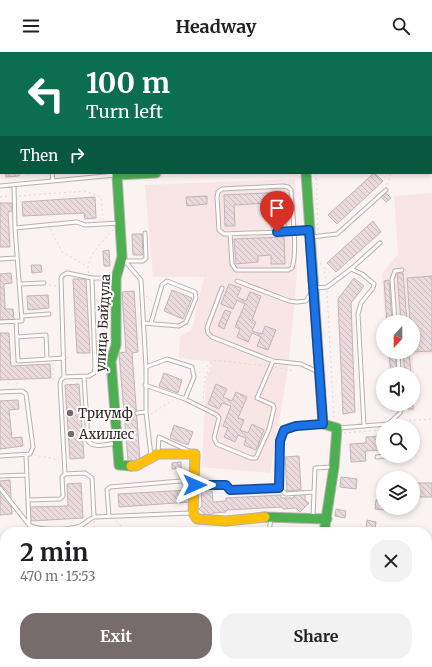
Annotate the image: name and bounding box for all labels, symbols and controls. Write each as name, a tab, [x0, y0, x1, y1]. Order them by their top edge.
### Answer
icon: menu	[20, 15, 42, 37]
text: Headway	[175, 15, 257, 38]
icon: search	[390, 15, 412, 37]
text: 100 m	[86, 65, 170, 101]
icon: left	[20, 68, 72, 120]
text: Turn left	[86, 100, 163, 123]
icon: right	[66, 144, 88, 166]
text: Then	[20, 146, 58, 165]
pin	[260, 191, 294, 232]
icon: arrive	[266, 197, 288, 219]
street label: улица Байдула	[92, 274, 114, 372]
north arrow	[376, 315, 420, 359]
map controls	[376, 315, 420, 515]
button: sound	[376, 367, 420, 411]
place label: Триумф	[78, 405, 133, 422]
marker: Триумф	[65, 408, 75, 418]
button: search	[376, 419, 420, 463]
place label: Ахиллес	[78, 426, 135, 443]
marker: Ахиллес	[66, 429, 76, 439]
position arrow	[174, 464, 216, 506]
button: layers	[376, 471, 420, 515]
text: 2 min	[20, 537, 88, 568]
button: close	[370, 540, 412, 582]
text: 470 m · 15:53	[20, 568, 95, 585]
button: Exit	[20, 613, 212, 659]
button: Share	[220, 613, 412, 659]

